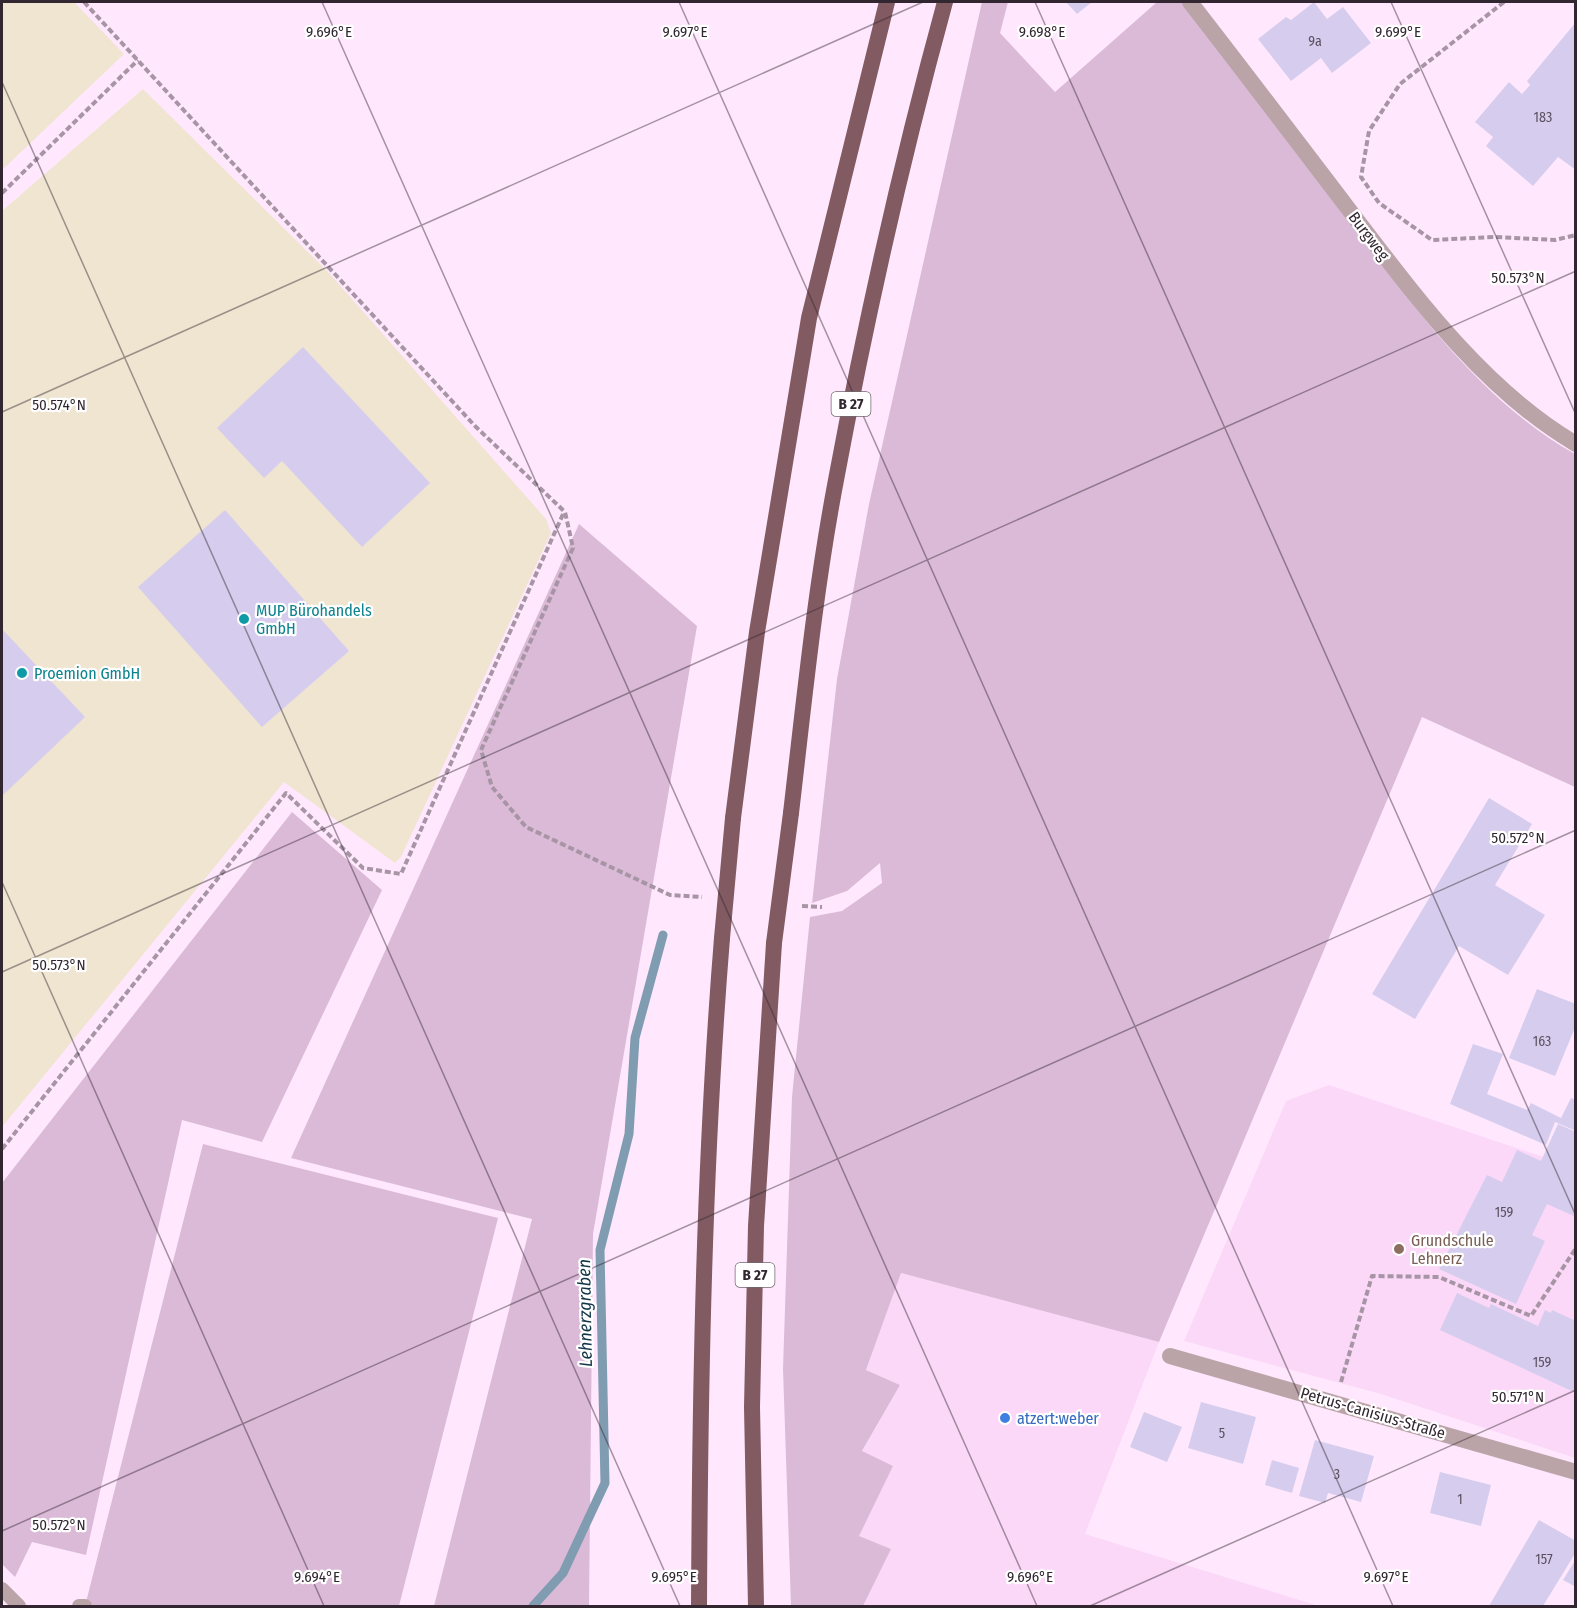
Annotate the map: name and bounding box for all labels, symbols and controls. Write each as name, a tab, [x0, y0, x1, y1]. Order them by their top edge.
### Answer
text: 9.696°E	[306, 23, 352, 41]
text: 9.697°E	[663, 23, 707, 41]
text: 9.698°E	[1019, 23, 1065, 41]
text: 9.699°E	[1375, 23, 1421, 41]
house number: 9a	[1308, 33, 1322, 50]
house number: 183	[1534, 109, 1552, 126]
street label: Burgweg	[1345, 208, 1394, 264]
text: 50.573°N	[1491, 269, 1545, 287]
road number: B 27	[832, 392, 870, 416]
text: 50.574°N	[32, 396, 86, 414]
place label: MUP Bürohandels GmbH	[256, 601, 372, 638]
marker: MUP Bürohandels GmbH	[237, 612, 251, 626]
place label: Proemion GmbH	[34, 664, 140, 683]
marker: Proemion GmbH	[15, 666, 29, 680]
text: 50.572°N	[1491, 829, 1545, 847]
text: 50.573°N	[32, 956, 86, 974]
house number: 163	[1533, 1033, 1551, 1050]
house number: 159	[1495, 1204, 1513, 1221]
place label: Grundschule Lehnerz	[1411, 1231, 1494, 1268]
marker: Grundschule Lehnerz	[1392, 1242, 1406, 1256]
water label: Lehnerzgraben	[573, 1259, 597, 1367]
road number: B 27	[736, 1263, 774, 1287]
house number: 159	[1533, 1354, 1551, 1371]
street label: Petrus-Canisius-Straße	[1298, 1383, 1448, 1443]
text: 50.571°N	[1492, 1388, 1544, 1406]
place label: atzert:weber	[1017, 1409, 1099, 1428]
marker: atzert:weber	[998, 1411, 1012, 1425]
house number: 5	[1219, 1425, 1225, 1442]
house number: 3	[1334, 1466, 1340, 1483]
house number: 1	[1457, 1491, 1463, 1508]
text: 50.572°N	[32, 1516, 86, 1534]
house number: 157	[1535, 1551, 1553, 1568]
text: 9.694°E	[294, 1568, 340, 1586]
text: 9.695°E	[651, 1568, 697, 1586]
text: 9.696°E	[1007, 1568, 1053, 1586]
text: 9.697°E	[1364, 1568, 1408, 1586]

